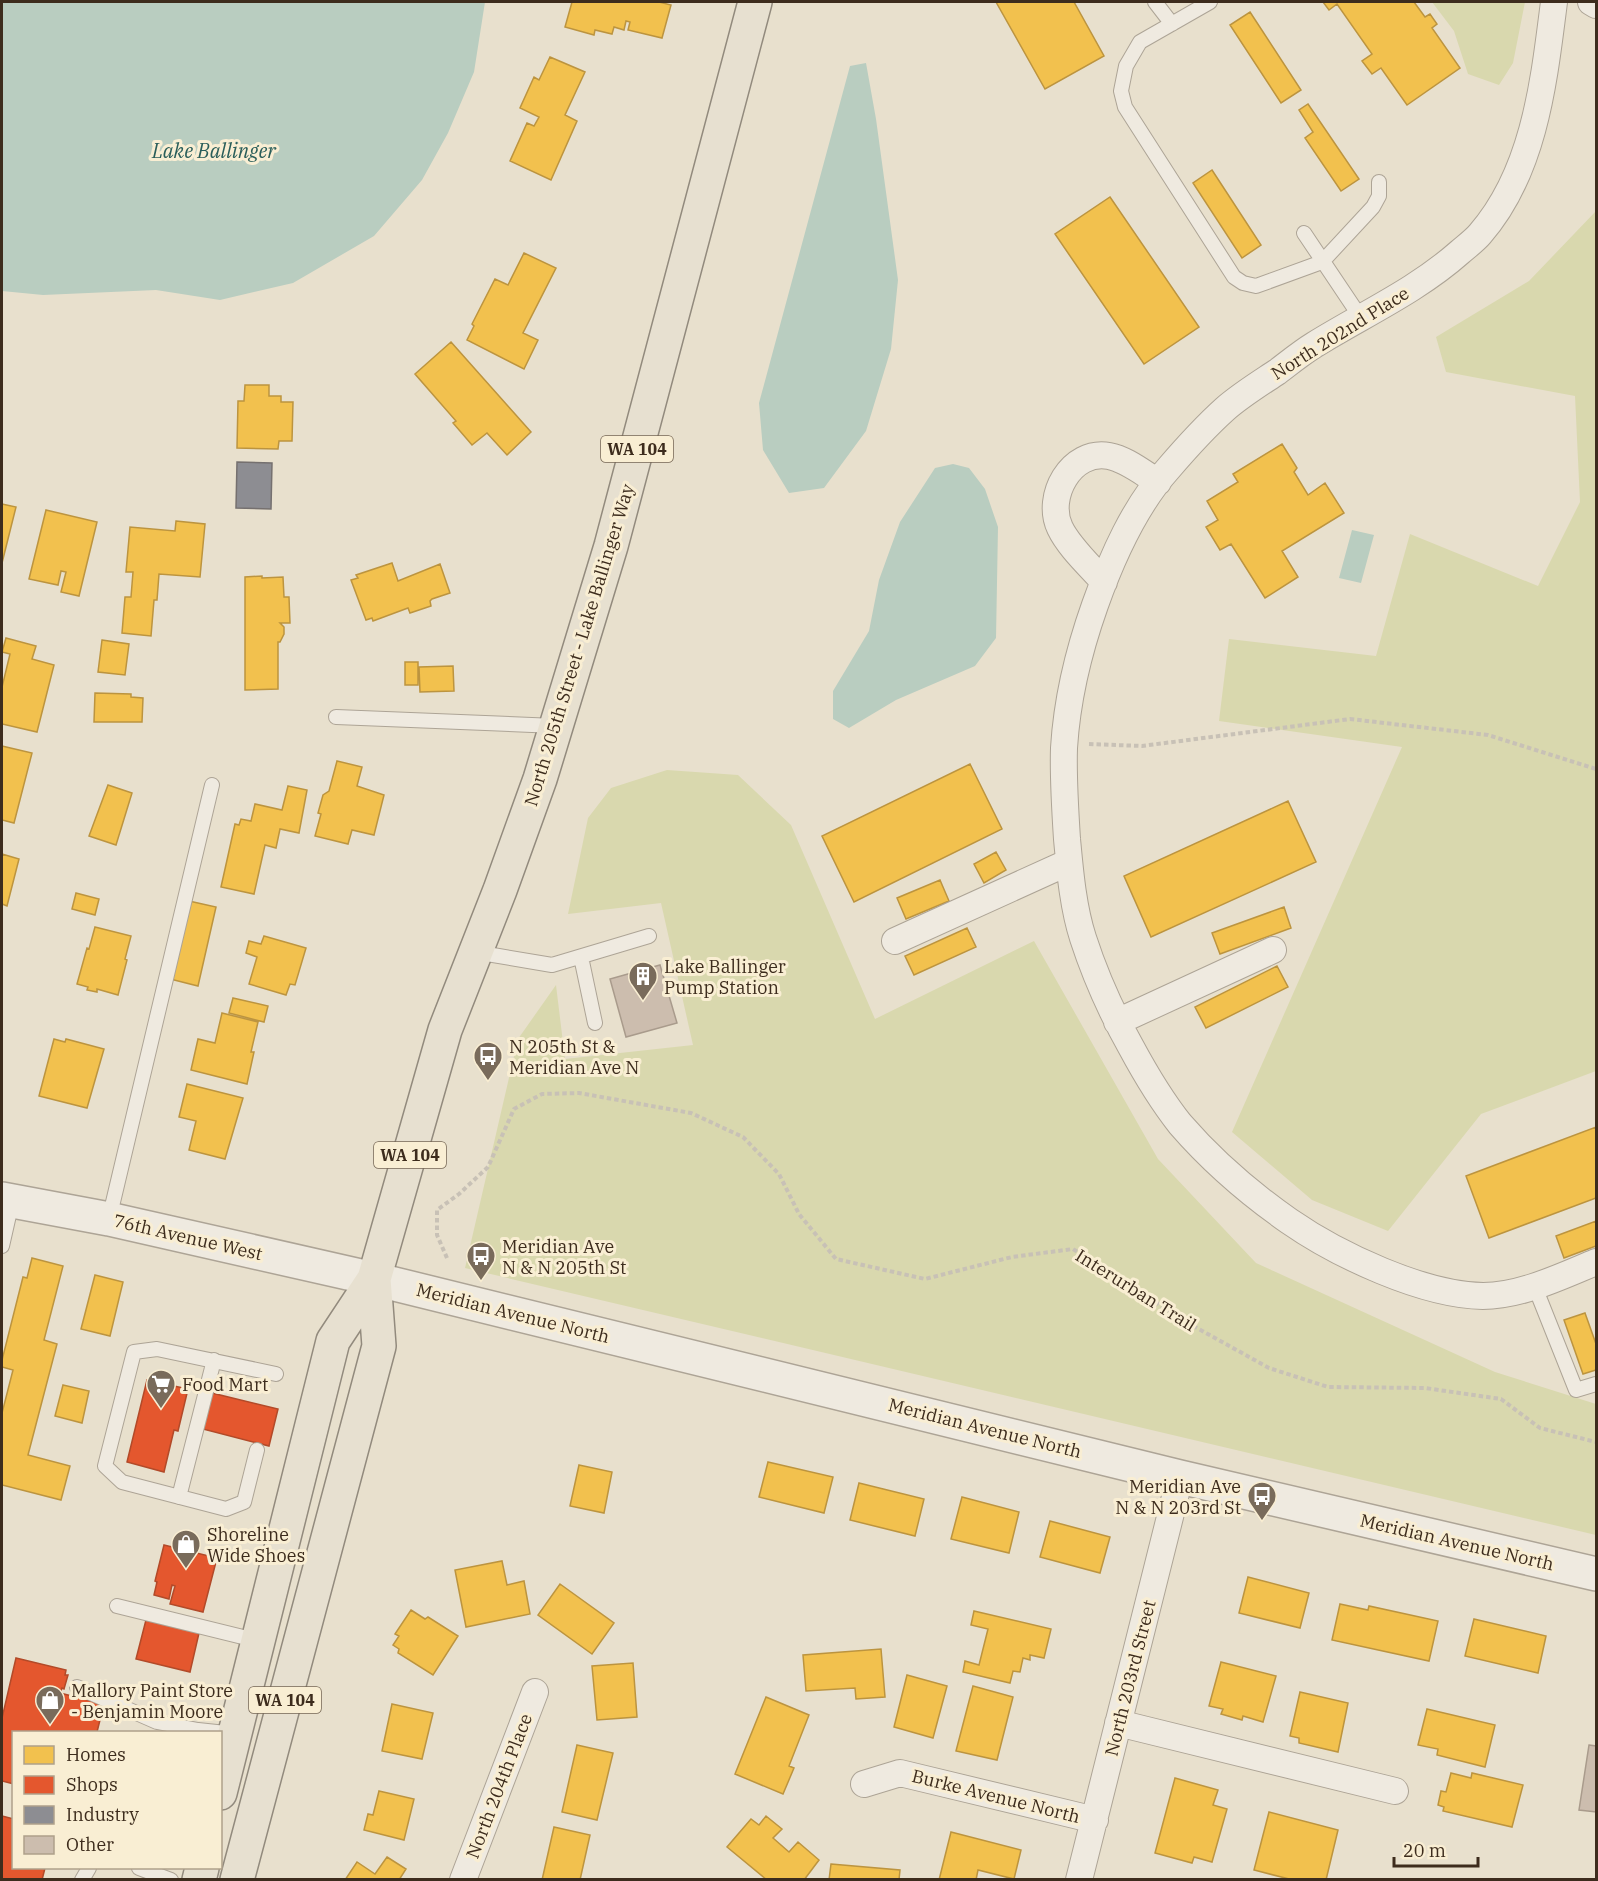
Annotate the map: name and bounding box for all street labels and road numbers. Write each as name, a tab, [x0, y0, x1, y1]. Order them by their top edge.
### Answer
street label: North 202nd Place	[1267, 281, 1413, 385]
road number: WA 104	[601, 436, 673, 462]
street label: North 205th Street - Lake Ballinger Way	[519, 481, 639, 809]
road number: WA 104	[374, 1142, 446, 1168]
street label: 76th Avenue West	[111, 1209, 265, 1265]
street label: Interurban Trail	[1071, 1244, 1201, 1336]
street label: Meridian Avenue North	[414, 1278, 612, 1348]
street label: Meridian Avenue North	[886, 1393, 1084, 1463]
street label: Meridian Avenue North	[1358, 1508, 1556, 1576]
street label: North 203rd Street	[1099, 1598, 1161, 1758]
road number: WA 104	[249, 1687, 321, 1713]
street label: North 204th Place	[461, 1710, 537, 1862]
street label: Burke Avenue North	[910, 1764, 1082, 1828]

